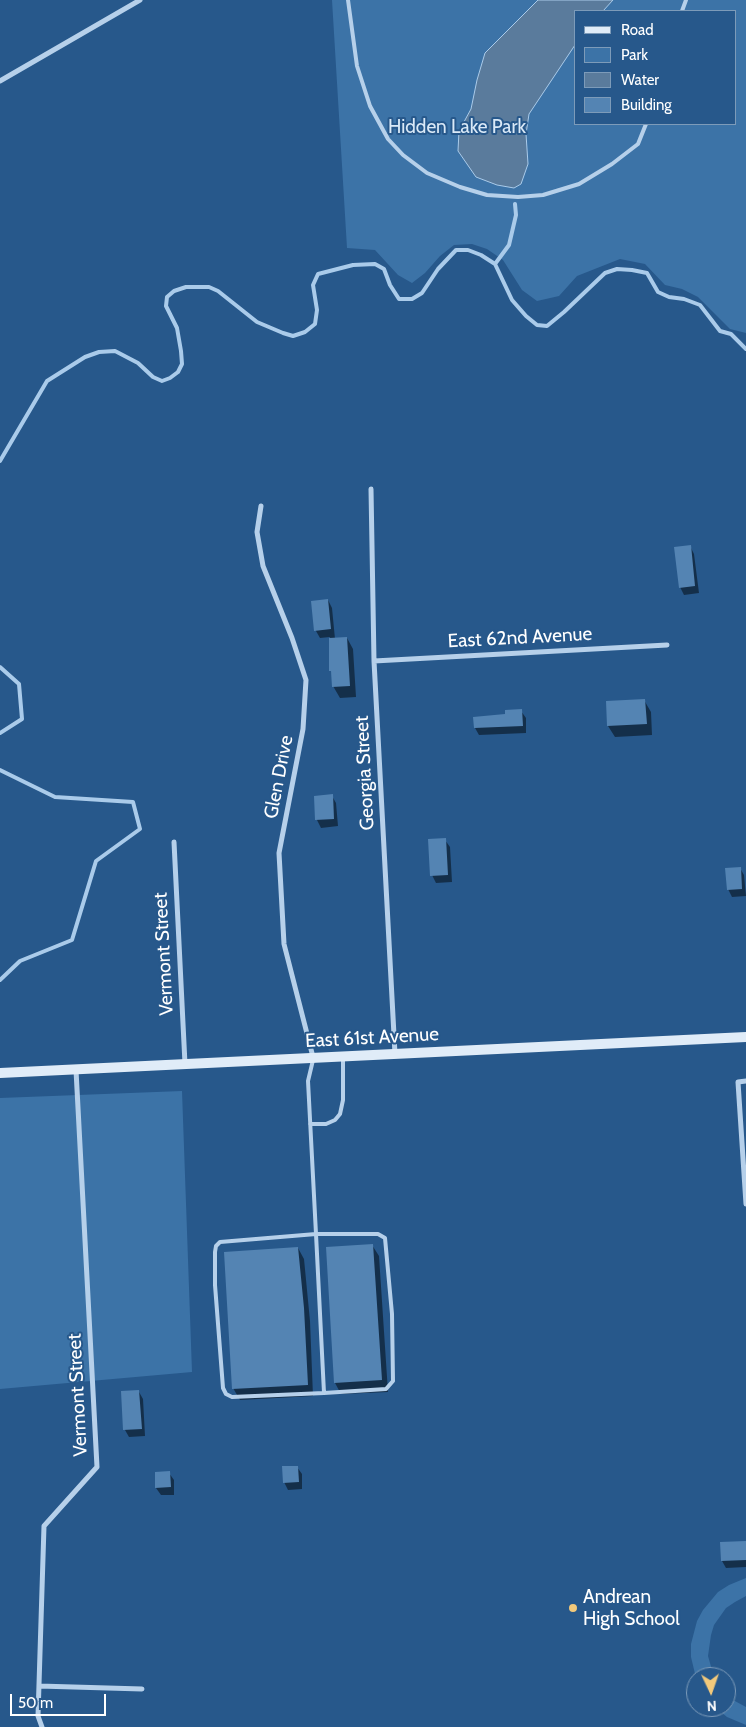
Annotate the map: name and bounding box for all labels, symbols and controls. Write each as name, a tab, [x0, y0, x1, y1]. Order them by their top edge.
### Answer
legend	[574, 10, 736, 125]
text: Road	[621, 21, 654, 39]
text: Park	[621, 46, 648, 64]
text: Water	[621, 71, 659, 89]
text: Building	[621, 96, 672, 114]
park label: Hidden Lake Park	[388, 116, 526, 138]
street label: East 62nd Avenue	[447, 623, 593, 653]
street label: Georgia Street	[351, 715, 379, 831]
street label: Glen Drive	[260, 733, 298, 821]
street label: Vermont Street	[149, 892, 179, 1016]
street label: East 61st Avenue	[305, 1023, 439, 1053]
street label: Vermont Street	[63, 1333, 93, 1457]
place label: Andrean High School	[583, 1586, 680, 1630]
marker: Andrean High School	[567, 1602, 579, 1614]
north arrow	[686, 1667, 736, 1717]
scale bar	[12, 1684, 109, 1716]
text: 50 m	[18, 1694, 53, 1712]
text: N	[706, 1697, 717, 1715]

